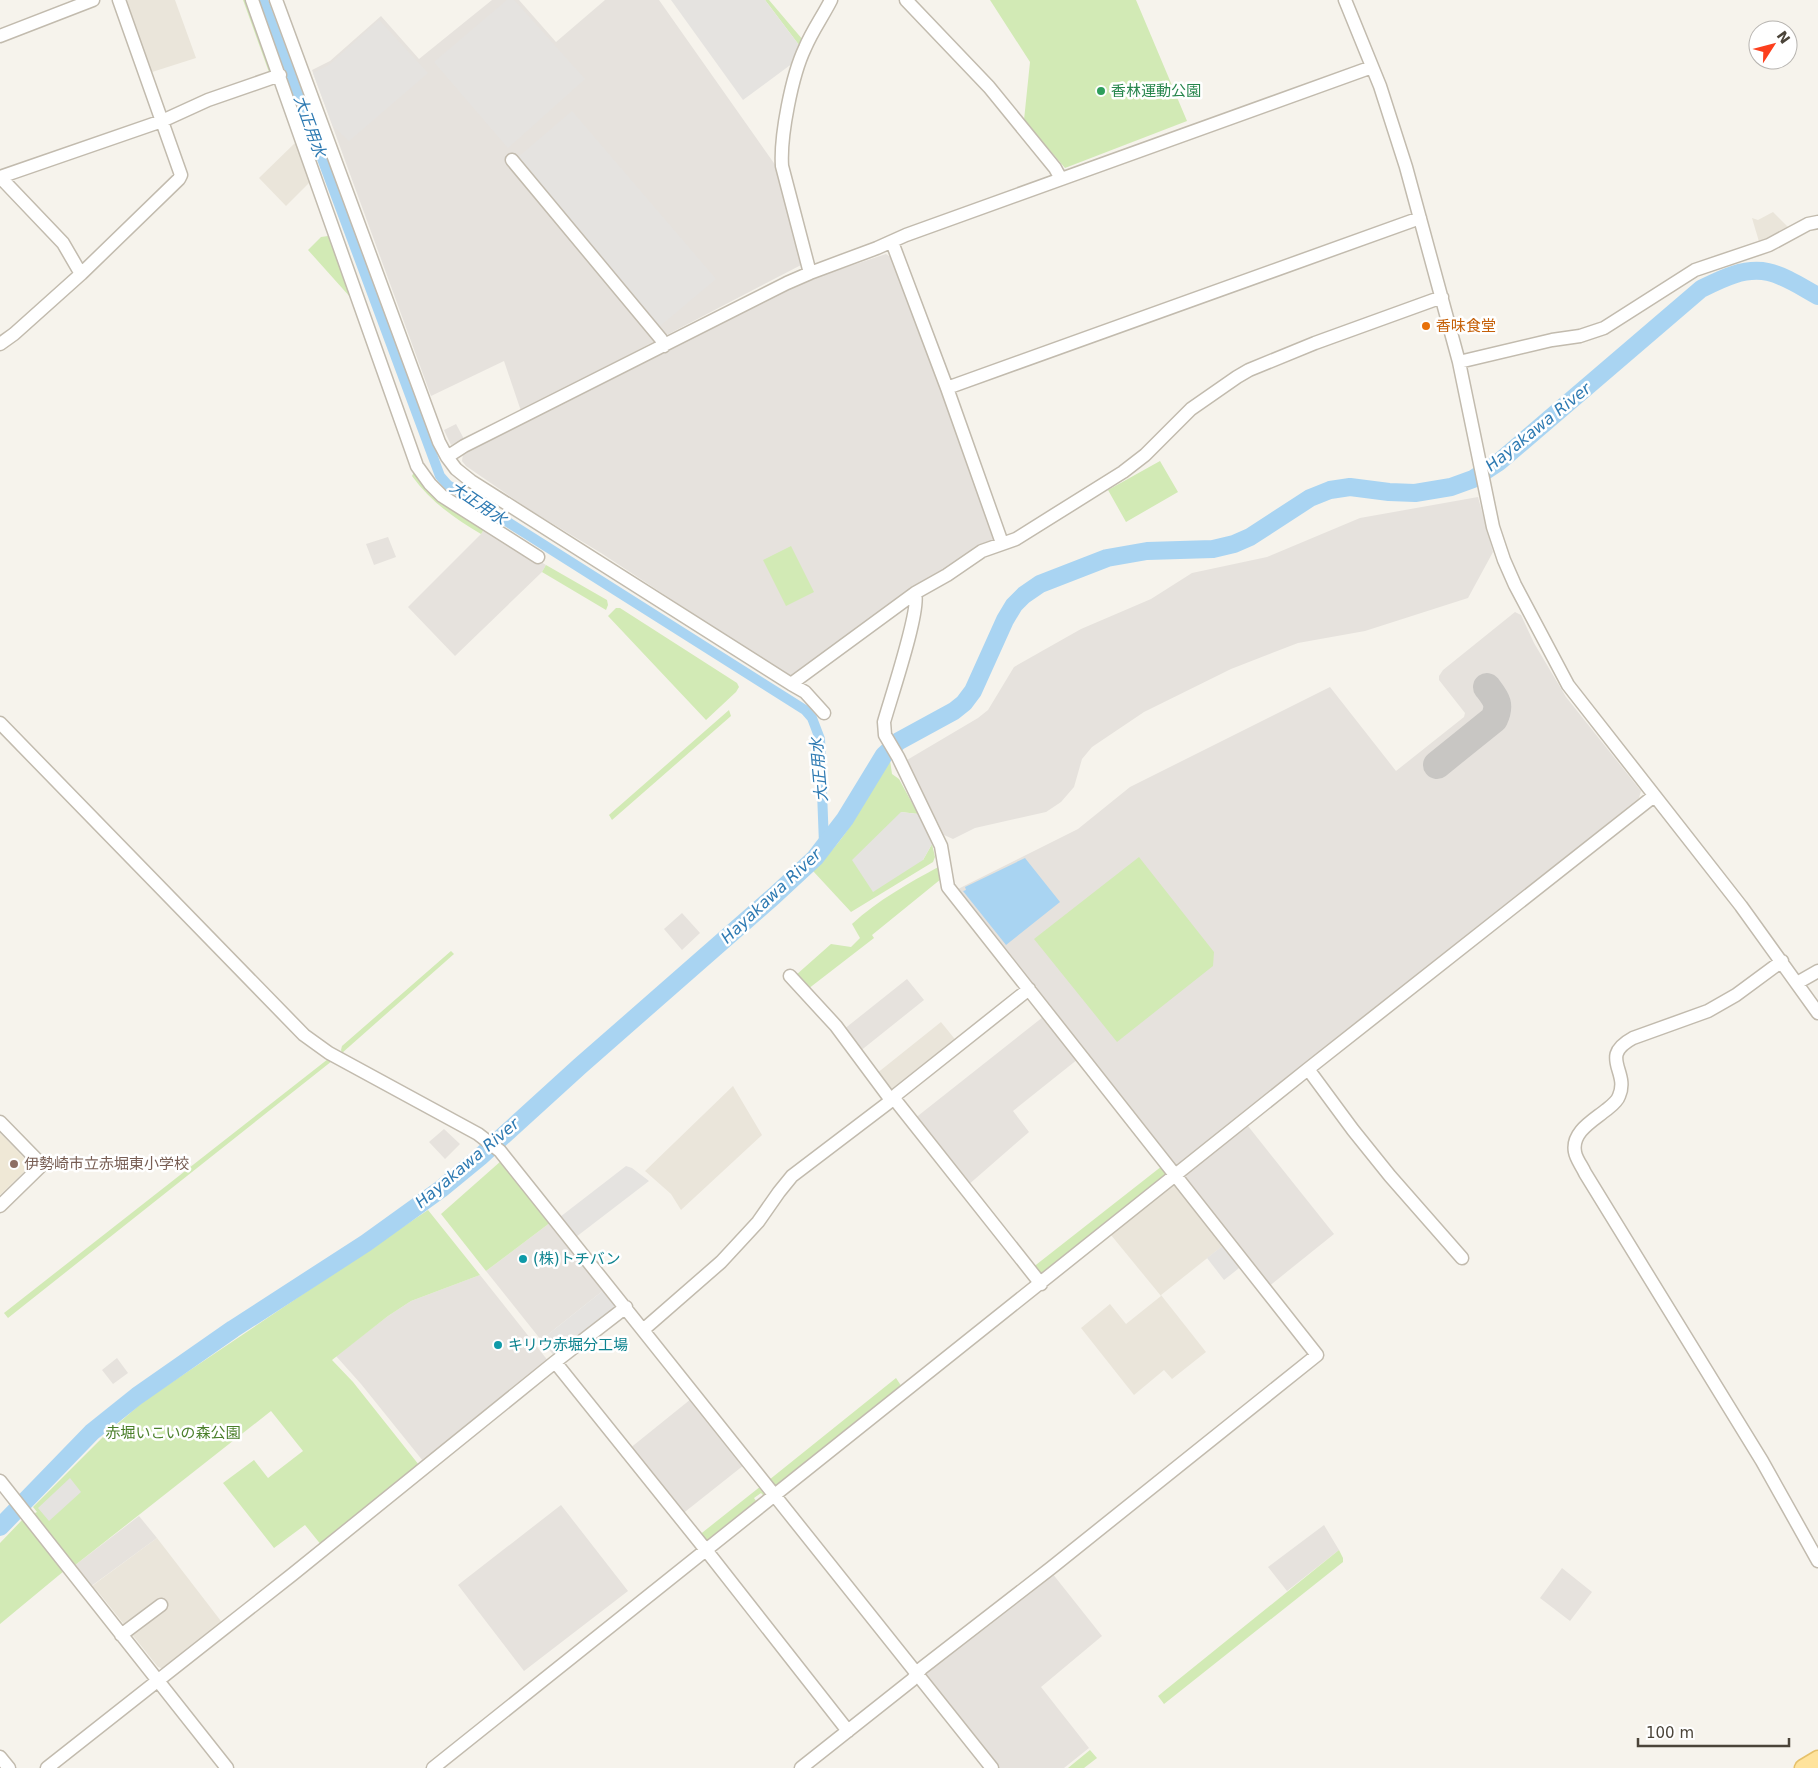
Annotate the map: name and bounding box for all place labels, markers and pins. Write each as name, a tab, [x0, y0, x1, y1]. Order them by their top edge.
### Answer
place label: 香林運動公園	[1111, 82, 1201, 100]
marker: 香林運動公園	[1095, 85, 1107, 97]
place label: 香味食堂	[1436, 317, 1496, 335]
marker: 香味食堂	[1420, 320, 1432, 332]
place label: 伊勢崎市立赤堀東小学校	[24, 1155, 189, 1173]
marker: 伊勢崎市立赤堀東小学校	[8, 1158, 20, 1170]
place label: (株)トチバン	[533, 1250, 620, 1268]
marker: (株)トチバン	[517, 1253, 529, 1265]
place label: キリウ赤堀分工場	[508, 1336, 628, 1354]
marker: キリウ赤堀分工場	[492, 1339, 504, 1351]

